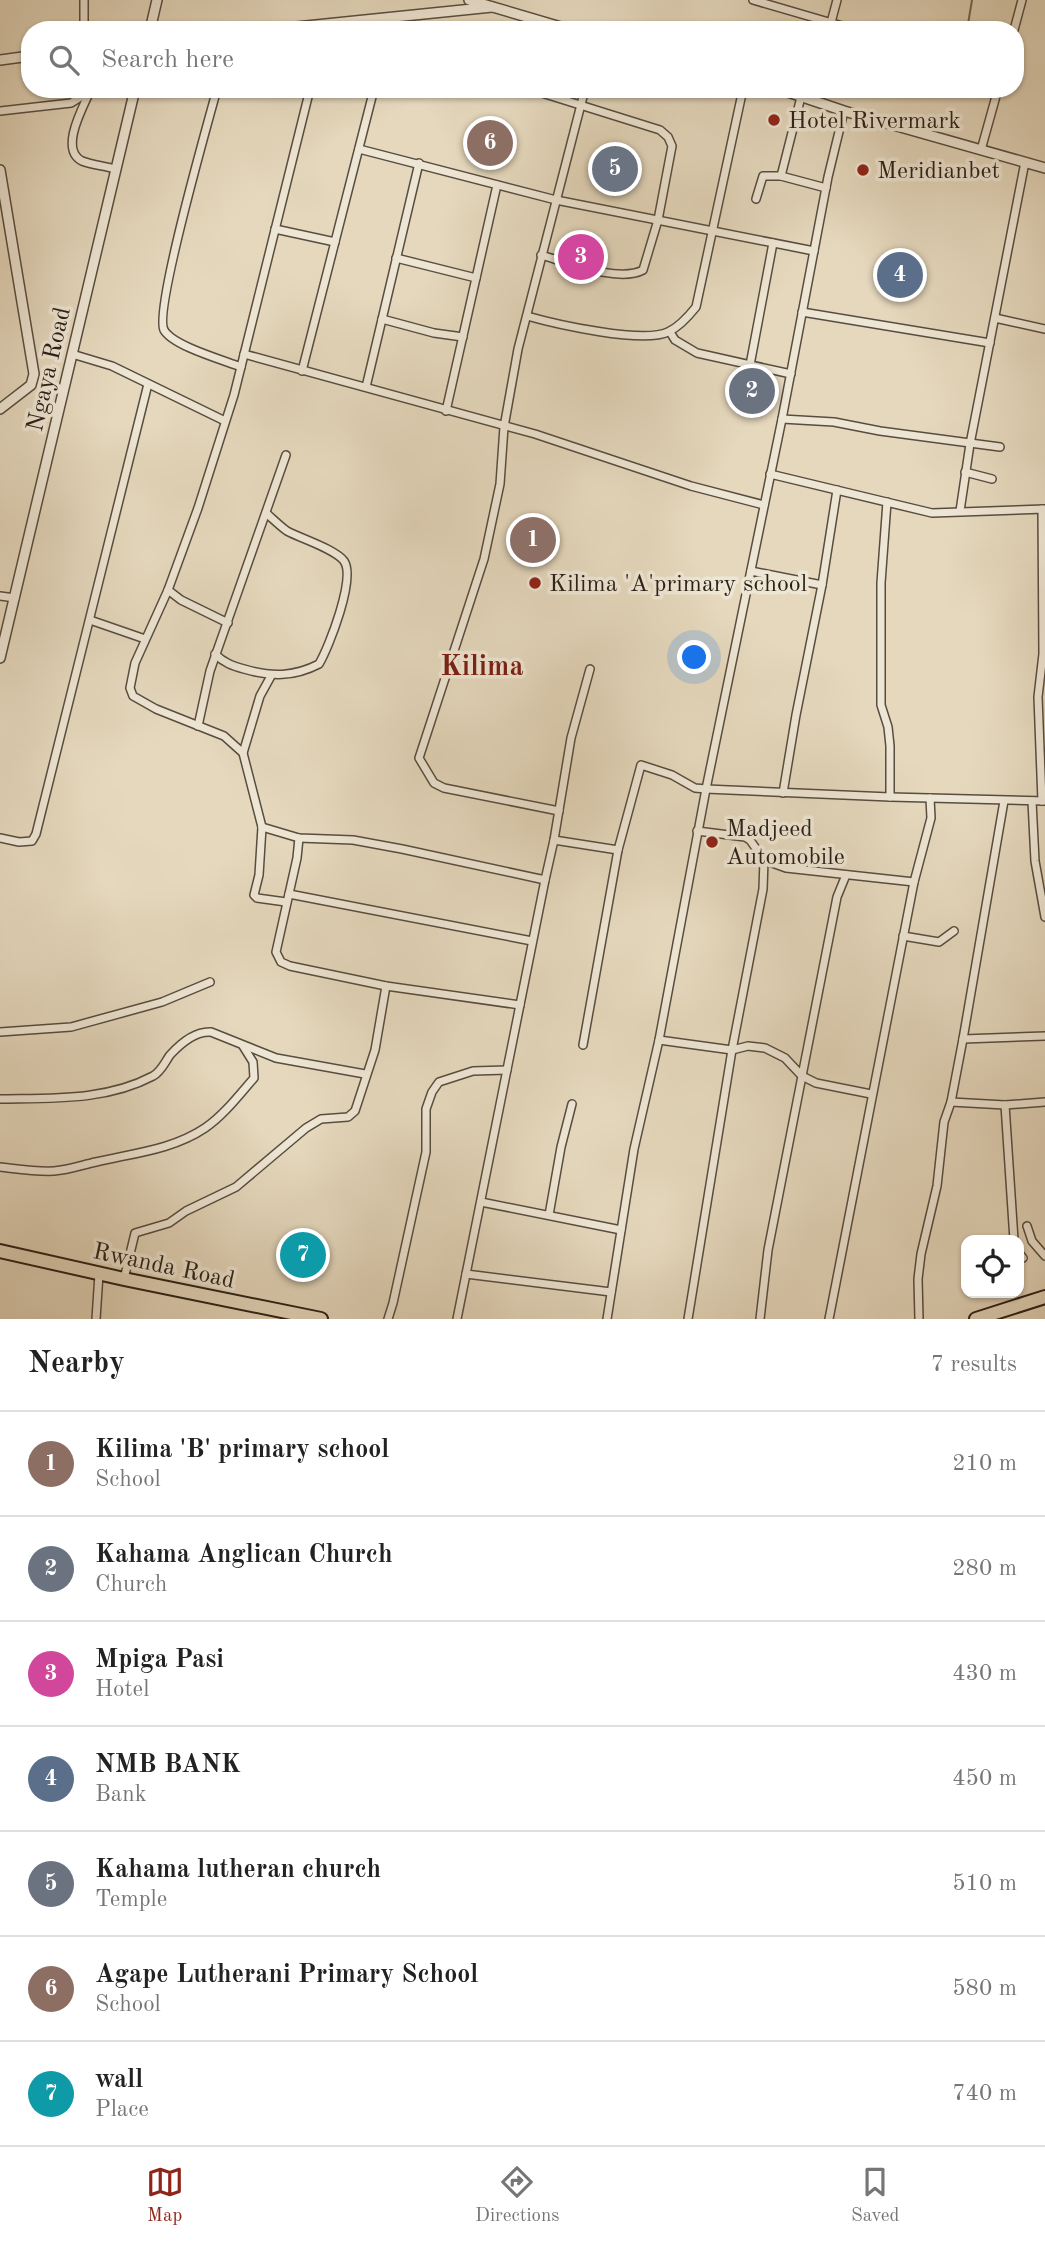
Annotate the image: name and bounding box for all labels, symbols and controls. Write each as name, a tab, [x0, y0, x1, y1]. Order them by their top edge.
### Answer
search box	[21, 21, 1024, 98]
icon: search	[45, 41, 83, 79]
text: Search here	[101, 47, 234, 73]
place label: Hotel Rivermark	[788, 110, 961, 134]
marker: Hotel Rivermark	[766, 112, 782, 128]
pin: 6	[467, 117, 513, 169]
pin: 5	[592, 143, 638, 195]
place label: Meridianbet	[877, 160, 1000, 184]
marker: Meridianbet	[855, 162, 871, 178]
pin: 3	[558, 231, 604, 283]
pin: 4	[877, 249, 923, 301]
street label: Ngaya Road	[24, 305, 76, 434]
pin: 2	[729, 365, 775, 417]
pin: 1	[510, 514, 556, 566]
place label: Kilima 'A'primary school	[549, 573, 807, 597]
marker: Kilima 'A'primary school	[527, 575, 543, 591]
your location	[677, 640, 711, 674]
district label: Kilima	[440, 654, 524, 682]
place label: Madjeed Automobile	[726, 818, 845, 870]
marker: Madjeed Automobile	[704, 834, 720, 850]
pin: 7	[280, 1229, 326, 1281]
map controls	[961, 1235, 1024, 1298]
button: locate	[961, 1235, 1024, 1298]
street label: Rwanda Road	[90, 1240, 237, 1294]
text: Nearby	[28, 1349, 125, 1379]
text: 7 results	[931, 1353, 1017, 1376]
text: Kilima 'B' primary school	[95, 1437, 389, 1463]
text: 1	[44, 1452, 58, 1475]
text: 210 m	[952, 1452, 1017, 1475]
text: School	[95, 1468, 161, 1491]
text: Kahama Anglican Church	[95, 1542, 393, 1568]
text: 2	[44, 1557, 58, 1580]
text: 280 m	[952, 1557, 1017, 1580]
text: Church	[95, 1573, 167, 1596]
text: Mpiga Pasi	[95, 1647, 224, 1673]
text: 3	[44, 1662, 58, 1685]
text: 430 m	[952, 1662, 1017, 1685]
text: Hotel	[95, 1678, 149, 1701]
text: NMB BANK	[95, 1752, 241, 1778]
text: 4	[44, 1767, 58, 1790]
text: 450 m	[952, 1767, 1017, 1790]
text: Bank	[95, 1783, 147, 1806]
text: Kahama lutheran church	[95, 1857, 381, 1883]
text: 5	[44, 1872, 58, 1895]
text: 510 m	[952, 1872, 1017, 1895]
text: Temple	[95, 1888, 167, 1911]
text: Agape Lutherani Primary School	[95, 1962, 478, 1988]
text: 6	[44, 1977, 58, 2000]
text: 580 m	[952, 1977, 1017, 2000]
text: School	[95, 1993, 161, 2016]
text: wall	[95, 2067, 143, 2093]
text: 7	[44, 2082, 58, 2105]
text: 740 m	[952, 2082, 1017, 2105]
text: Place	[95, 2098, 149, 2121]
tab: Map	[146, 2163, 184, 2228]
tab: Directions	[475, 2163, 560, 2228]
tab: Saved	[851, 2163, 899, 2228]

